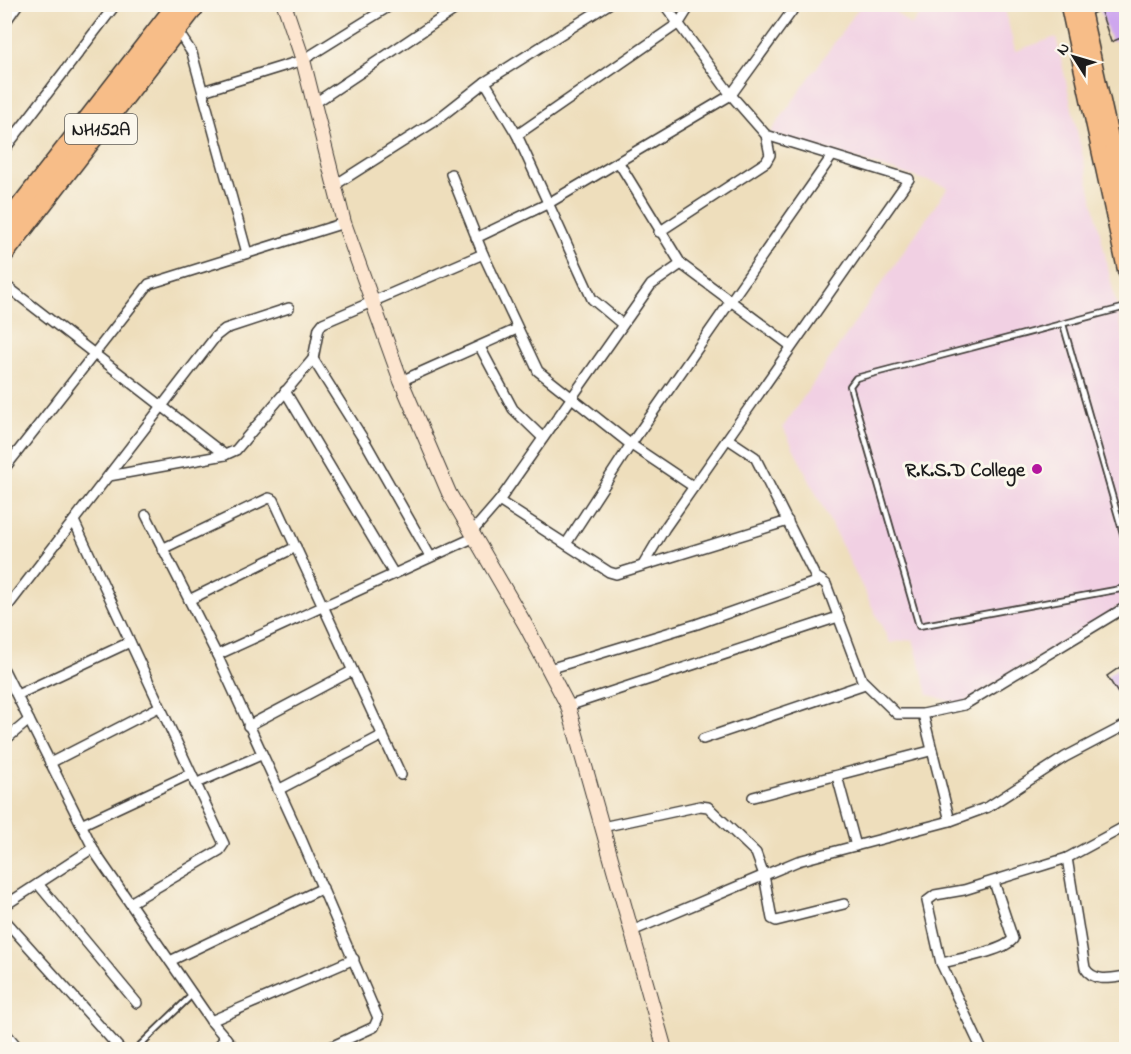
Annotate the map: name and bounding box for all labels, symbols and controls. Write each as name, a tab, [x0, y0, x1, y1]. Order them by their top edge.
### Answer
north arrow	[1044, 27, 1104, 87]
text: N	[1051, 37, 1077, 61]
road number: NH152A	[65, 114, 137, 144]
place label: R.K.S.D College	[905, 457, 1026, 487]
marker: R.K.S.D College	[1030, 462, 1044, 476]

